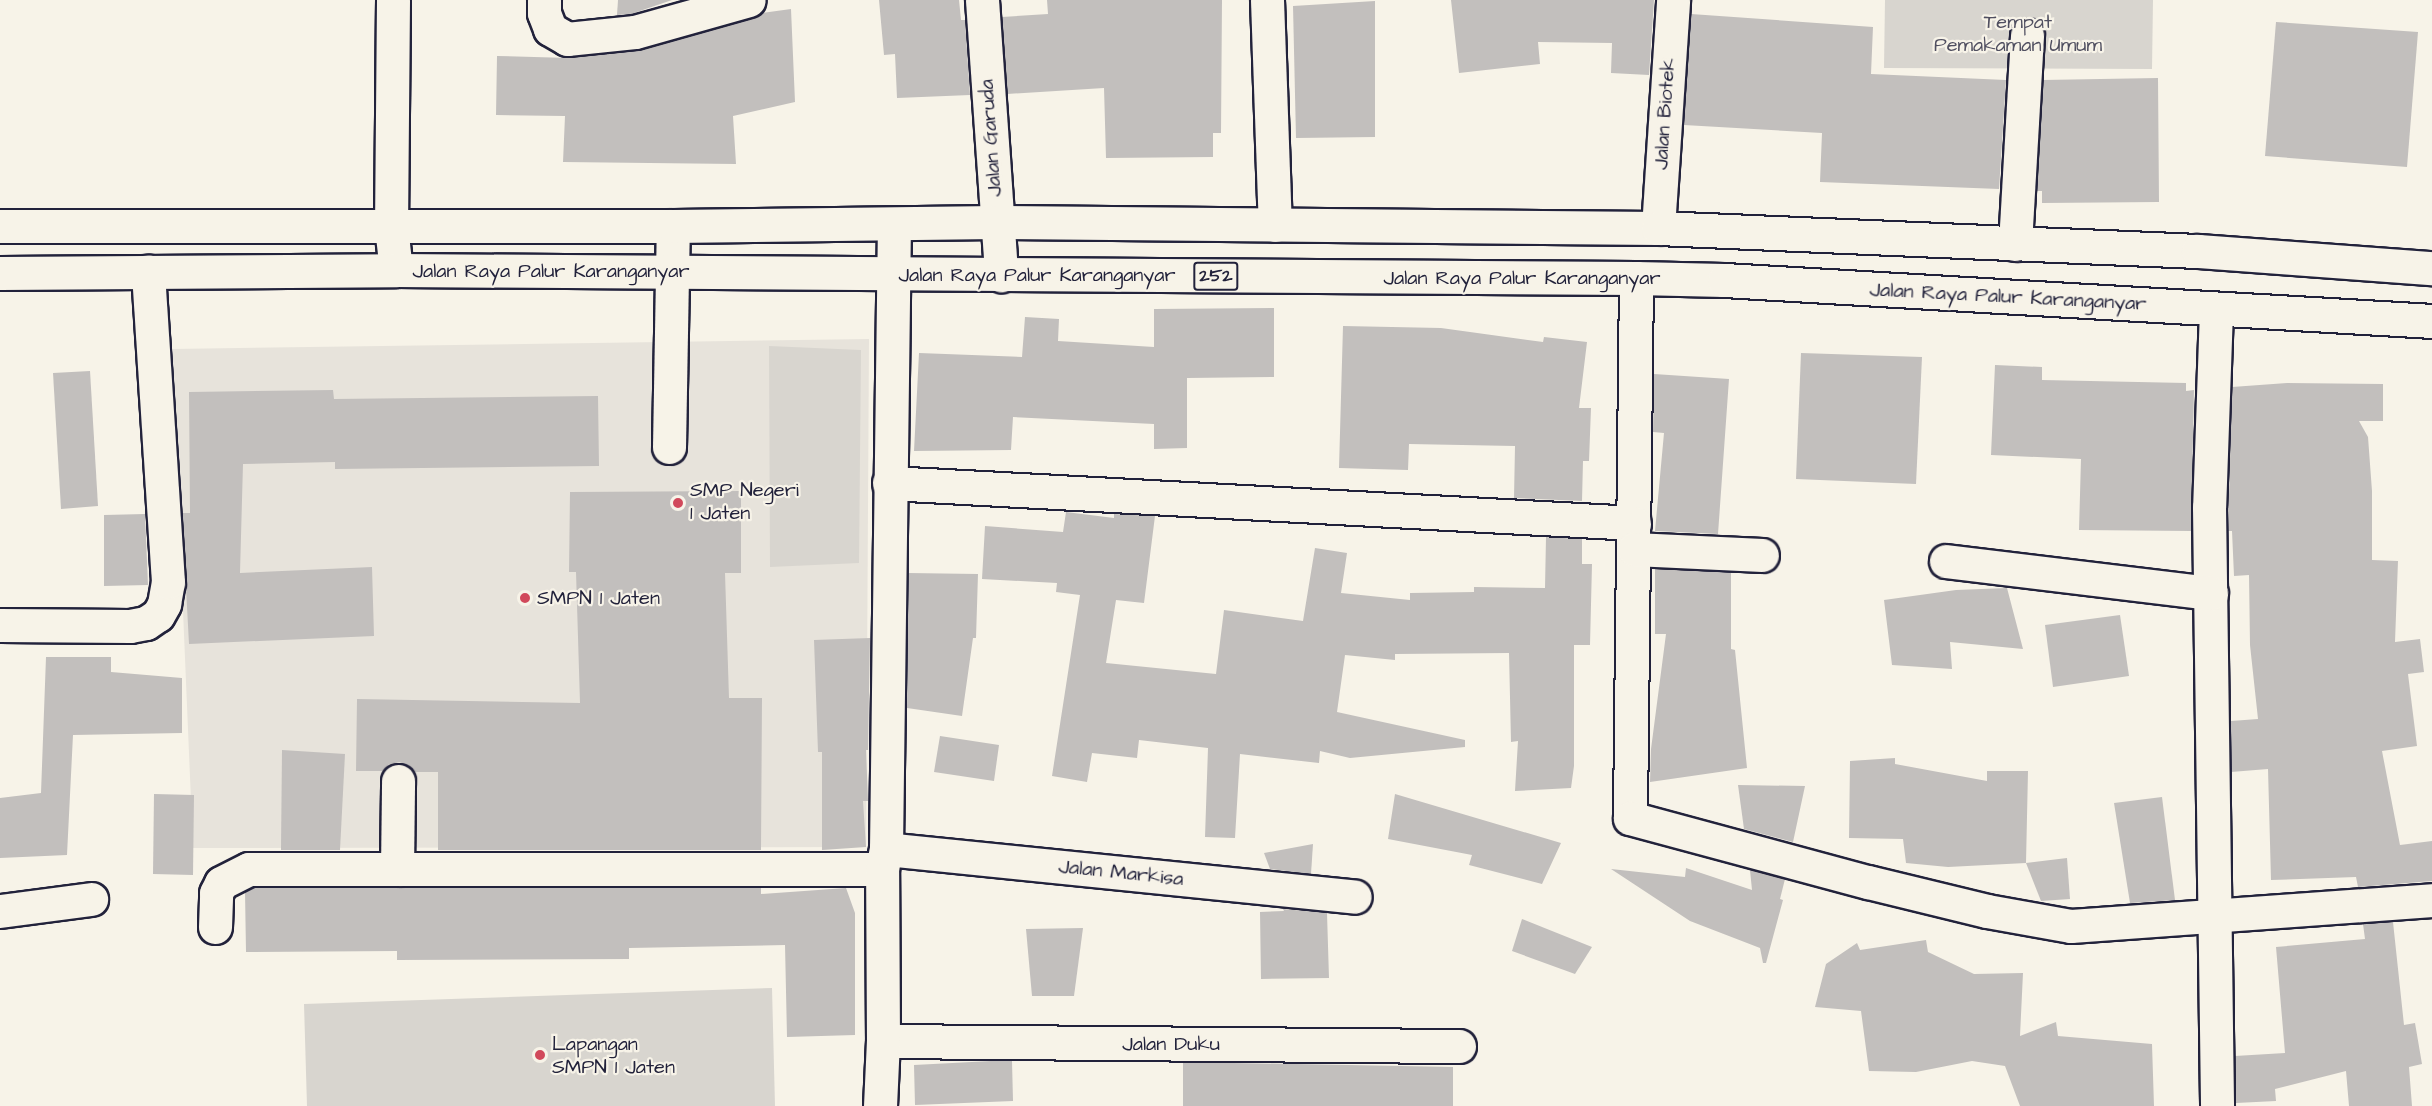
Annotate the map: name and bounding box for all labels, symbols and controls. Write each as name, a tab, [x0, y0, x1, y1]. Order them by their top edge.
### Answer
park label: Tempat Pemakaman Umum	[1934, 11, 2102, 58]
street label: Jalan Biotek	[1649, 57, 1681, 171]
street label: Jalan Garuda	[975, 78, 1007, 198]
street label: Jalan Raya Palur Karanganyar	[412, 259, 690, 283]
road number: 252	[1192, 261, 1240, 291]
street label: Jalan Raya Palur Karanganyar	[898, 263, 1176, 287]
street label: Jalan Raya Palur Karanganyar	[1383, 266, 1661, 290]
street label: Jalan Raya Palur Karanganyar	[1869, 278, 2147, 316]
place label: SMP Negeri 1 Jaten	[690, 479, 799, 526]
marker: SMP Negeri 1 Jaten	[671, 496, 685, 510]
place label: SMPN 1 Jaten	[537, 586, 660, 610]
marker: SMPN 1 Jaten	[518, 591, 532, 605]
street label: Jalan Markisa	[1057, 855, 1185, 891]
place label: Lapangan SMPN 1 Jaten	[552, 1032, 675, 1079]
street label: Jalan Duku	[1122, 1032, 1220, 1056]
marker: Lapangan SMPN 1 Jaten	[533, 1048, 547, 1062]

